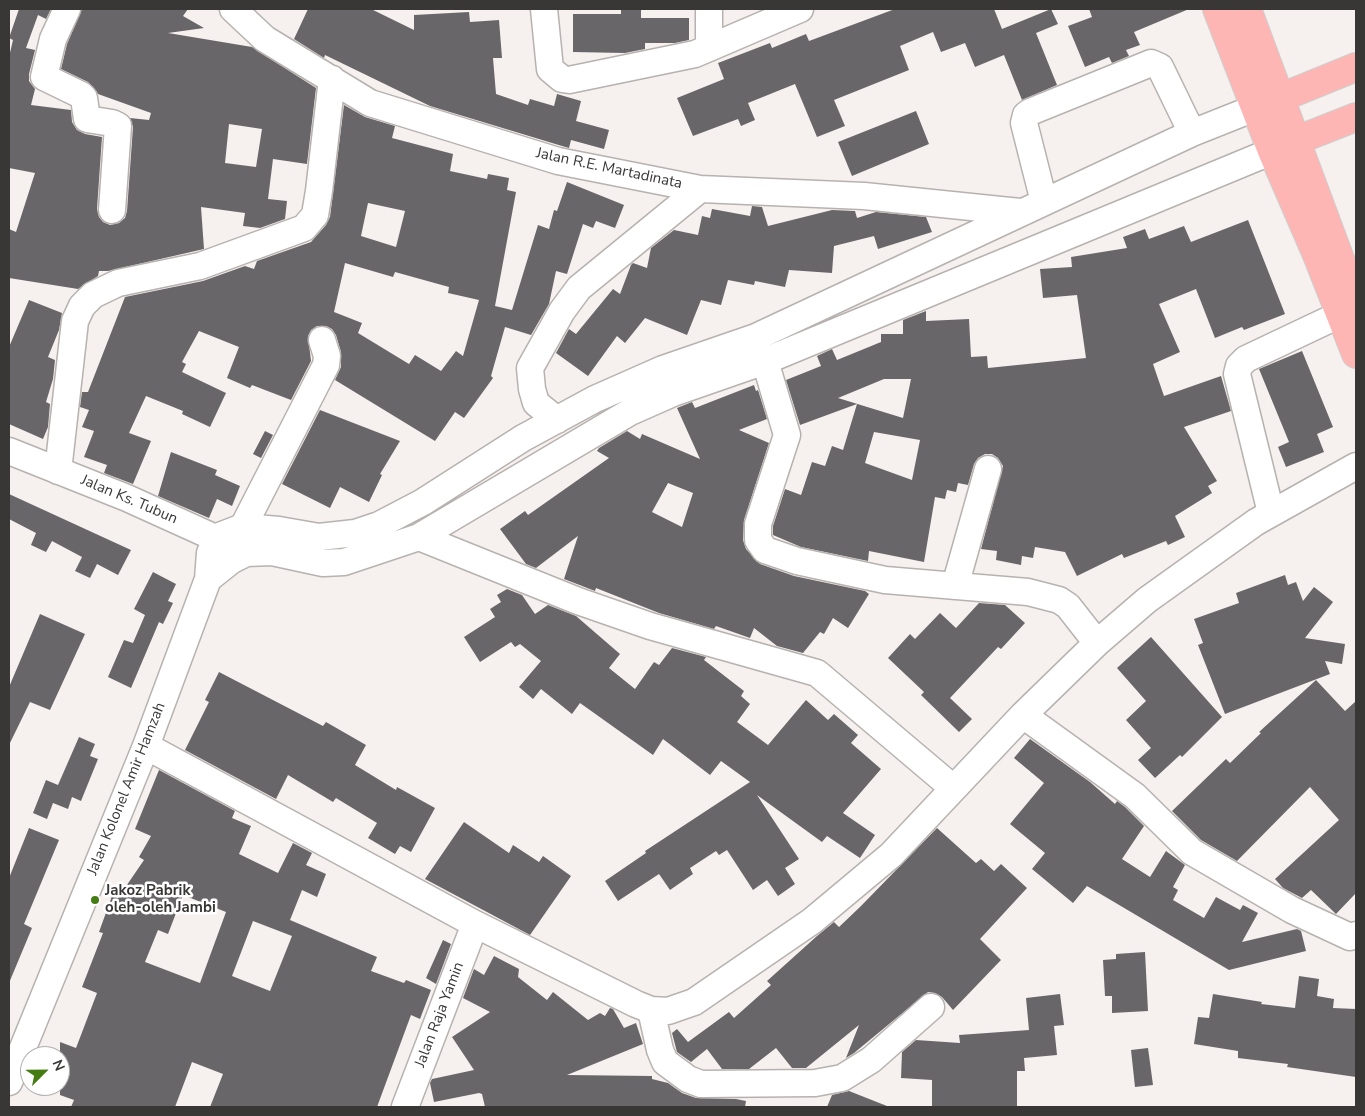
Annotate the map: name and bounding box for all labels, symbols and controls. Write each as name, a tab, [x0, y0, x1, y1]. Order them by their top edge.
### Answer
street label: Jalan R.E. Martadinata	[534, 145, 684, 193]
street label: Jalan Ks. Tubun	[78, 472, 180, 528]
street label: Jalan Kolonel Amir Hamzah	[84, 700, 170, 878]
place label: Jakoz Pabrik oleh-oleh Jambi	[105, 882, 216, 917]
marker: Jakoz Pabrik oleh-oleh Jambi	[89, 894, 101, 906]
street label: Jalan Raja Yamin	[412, 960, 468, 1070]
north arrow	[20, 1046, 70, 1096]
text: N	[48, 1057, 69, 1074]

